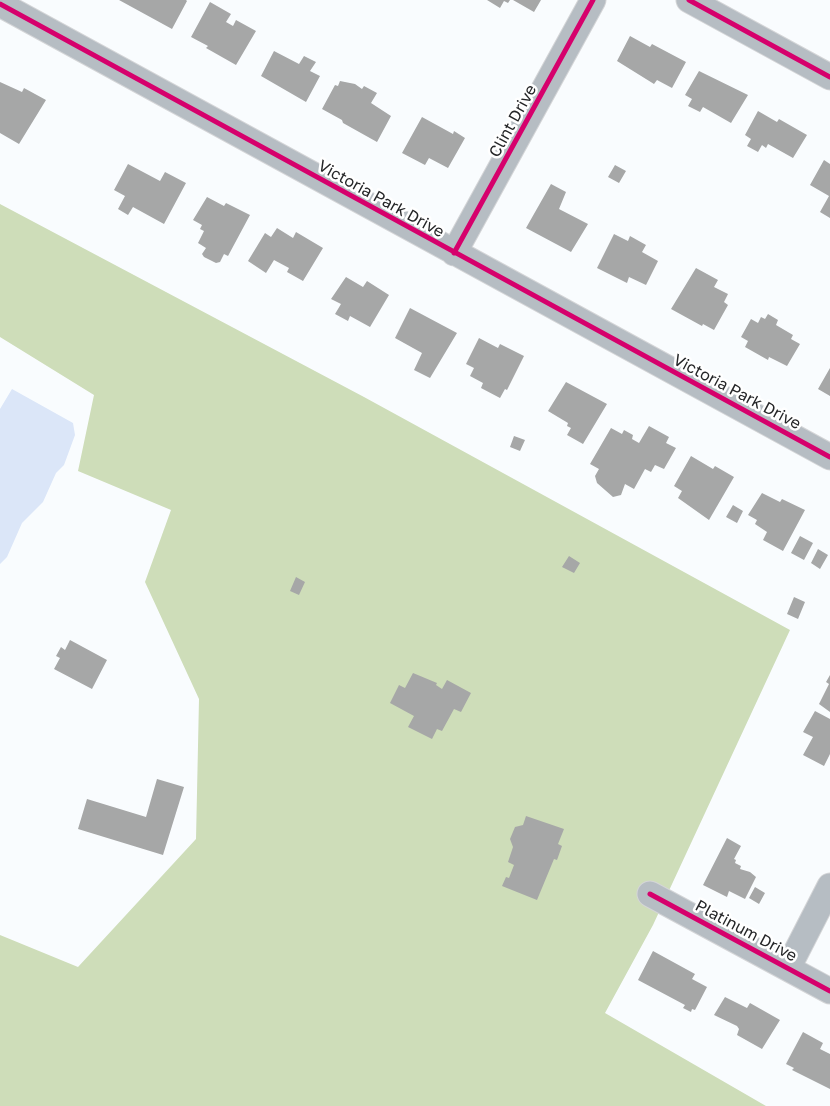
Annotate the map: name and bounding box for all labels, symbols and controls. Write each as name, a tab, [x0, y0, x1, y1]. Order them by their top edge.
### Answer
street label: Clint Drive	[485, 81, 541, 161]
street label: Victoria Park Drive	[314, 156, 448, 242]
street label: Victoria Park Drive	[670, 350, 804, 434]
street label: Platinum Drive	[692, 896, 800, 966]

